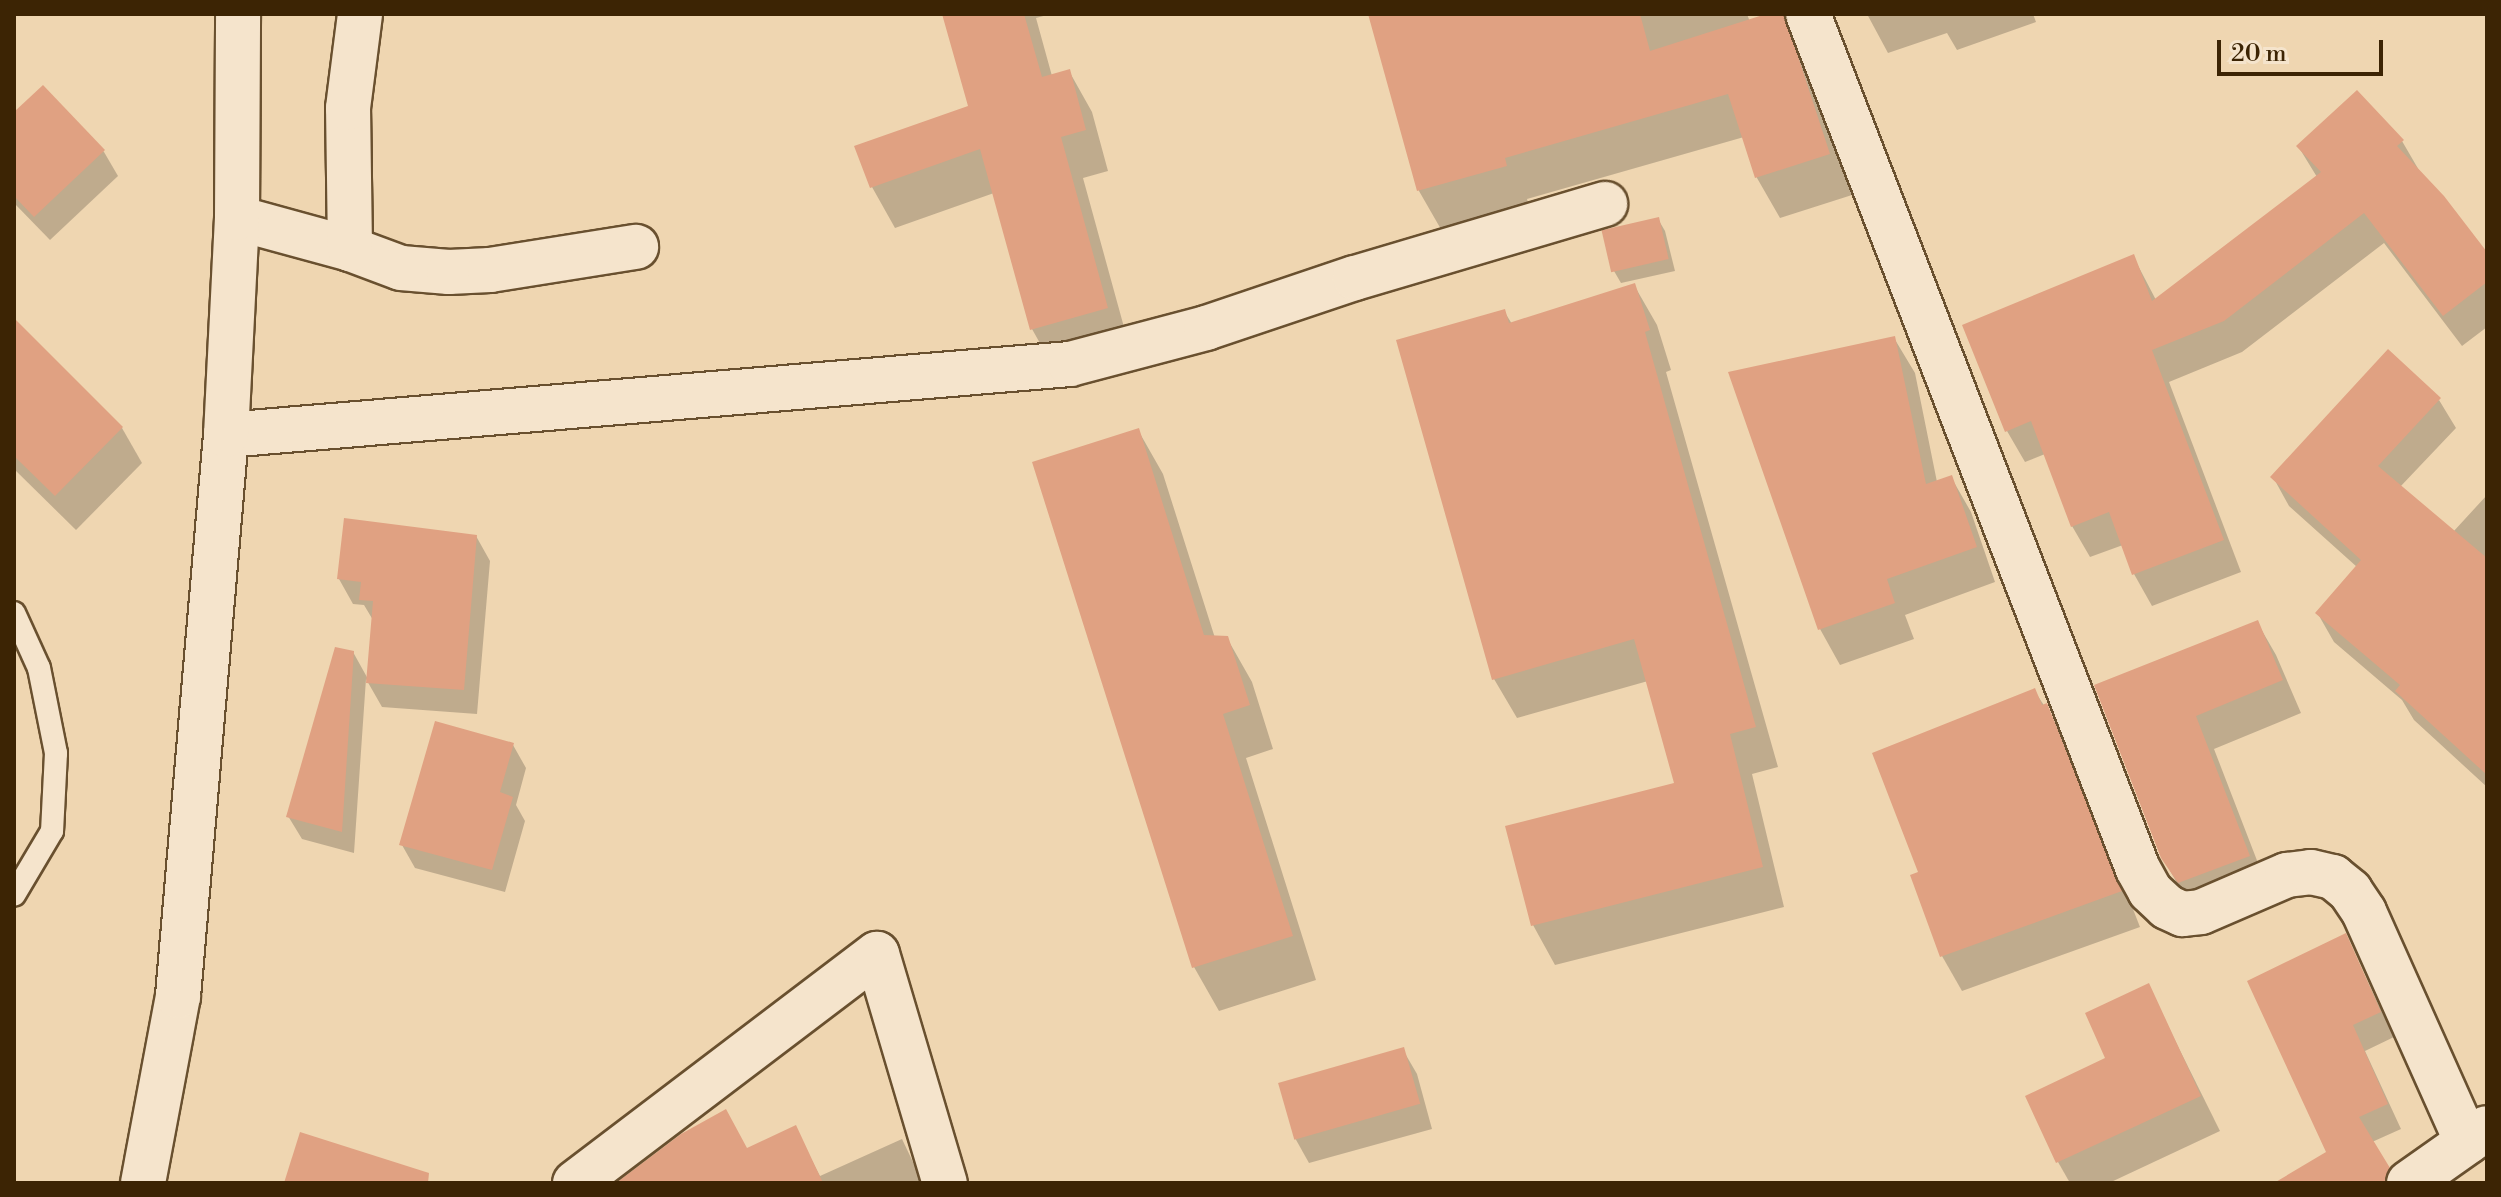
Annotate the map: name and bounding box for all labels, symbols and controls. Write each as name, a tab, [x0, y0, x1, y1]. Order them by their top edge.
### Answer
scale bar	[2221, 24, 2387, 74]
text: 20 m	[2231, 39, 2287, 69]

